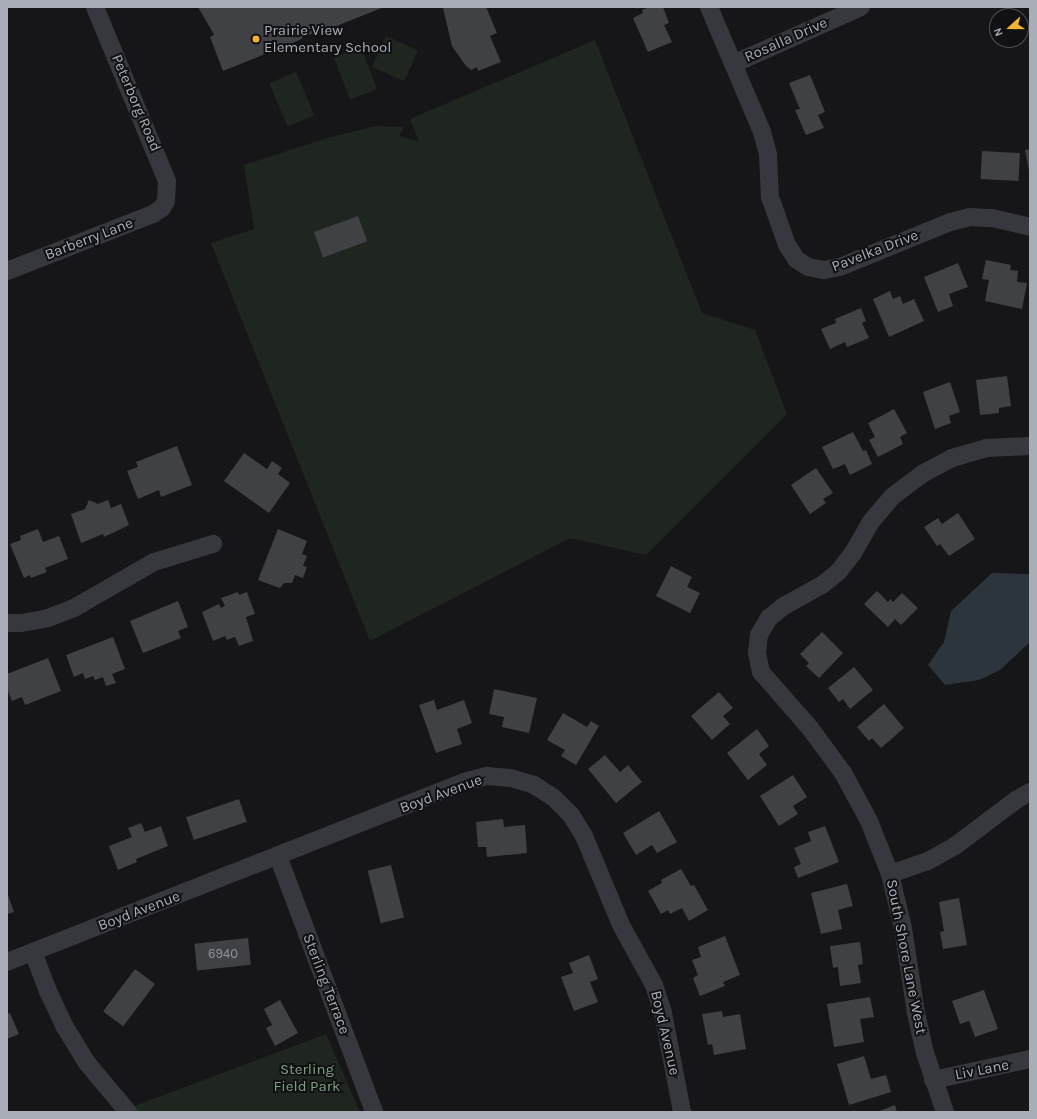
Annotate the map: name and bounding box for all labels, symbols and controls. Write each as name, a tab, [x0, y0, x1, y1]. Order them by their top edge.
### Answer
north arrow	[989, 8, 1029, 48]
street label: Rosalla Drive	[742, 14, 830, 66]
place label: Prairie View Elementary School	[264, 21, 391, 56]
text: N	[991, 26, 1006, 38]
marker: Prairie View Elementary School	[251, 34, 261, 44]
street label: Peterborg Road	[107, 52, 165, 154]
street label: Barberry Lane	[42, 214, 136, 264]
street label: Pavelka Drive	[829, 226, 921, 276]
street label: Boyd Avenue	[397, 771, 485, 817]
street label: South Shore Lane West	[882, 878, 930, 1036]
street label: Boyd Avenue	[95, 887, 183, 935]
street label: Sterling Terrace	[299, 931, 353, 1037]
house number: 6940	[208, 946, 238, 962]
street label: Boyd Avenue	[647, 989, 683, 1077]
street label: Liv Lane	[953, 1056, 1011, 1084]
park label: Sterling Field Park	[273, 1060, 341, 1095]

